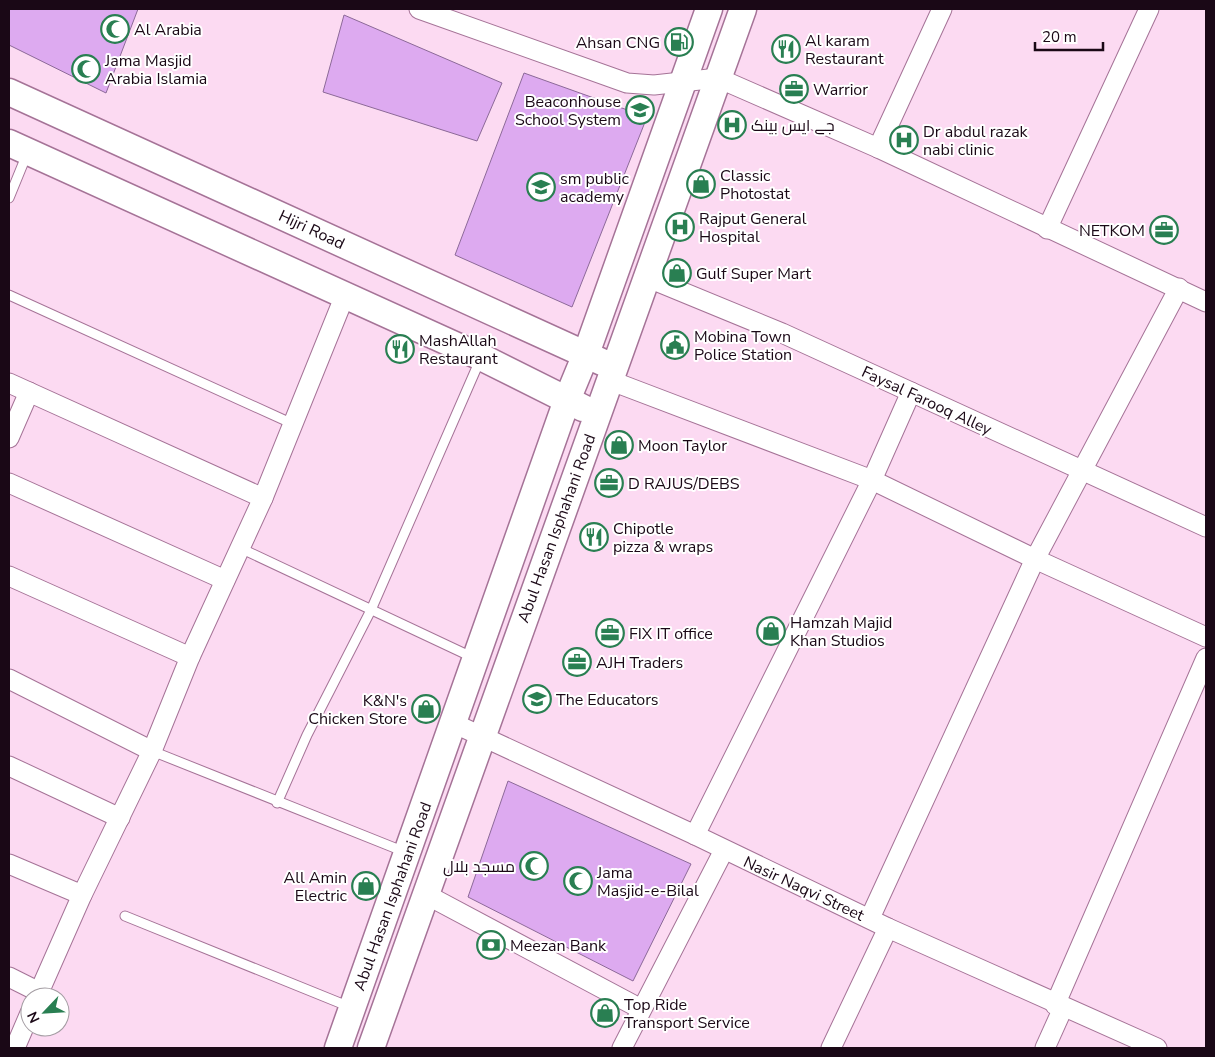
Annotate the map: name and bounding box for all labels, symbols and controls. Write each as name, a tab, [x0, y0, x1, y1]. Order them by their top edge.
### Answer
mosque icon: Al Arabia	[100, 14, 130, 44]
place label: Al Arabia	[134, 19, 202, 41]
scale bar	[1035, 20, 1102, 52]
fuel station icon: Ahsan CNG	[664, 27, 694, 57]
text: 20 m	[1042, 27, 1077, 47]
place label: Al karam Restaurant	[805, 30, 884, 70]
place label: Ahsan CNG	[576, 32, 660, 54]
restaurant icon: Al karam Restaurant	[771, 34, 801, 64]
place label: Jama Masjid Arabia Islamia	[104, 50, 207, 90]
mosque icon: Jama Masjid Arabia Islamia	[71, 54, 101, 84]
office icon: Warrior	[779, 74, 809, 104]
place label: Warrior	[813, 79, 868, 101]
place label: Beaconhouse School System	[515, 91, 621, 131]
school or university icon: Beaconhouse School System	[625, 95, 655, 125]
hospital icon: جے ایس بینک	[717, 110, 747, 140]
place label: جے ایس بینک	[751, 115, 835, 137]
place label: Dr abdul razak nabi clinic	[923, 121, 1029, 161]
hospital icon: Dr abdul razak nabi clinic	[889, 125, 919, 155]
place label: Classic Photostat	[720, 165, 790, 205]
place label: sm public academy	[560, 168, 630, 208]
shop icon: Classic Photostat	[686, 169, 716, 199]
school or university icon: sm public academy	[526, 172, 556, 202]
street label: Hijri Road	[275, 205, 348, 255]
place label: Rajput General Hospital	[699, 208, 807, 248]
hospital icon: Rajput General Hospital	[665, 212, 695, 242]
office icon: NETKOM	[1149, 215, 1179, 245]
place label: NETKOM	[1079, 220, 1145, 242]
shop icon: Gulf Super Mart	[662, 258, 692, 288]
place label: Gulf Super Mart	[696, 263, 811, 285]
place label: Mobina Town Police Station	[694, 326, 792, 366]
place label: MashAllah Restaurant	[419, 330, 498, 370]
public building icon: Mobina Town Police Station	[660, 330, 690, 360]
restaurant icon: MashAllah Restaurant	[385, 334, 415, 364]
street label: Faysal Farooq Alley	[858, 361, 996, 441]
shop icon: Moon Taylor	[604, 430, 634, 460]
street label: Abul Hasan Isphahani Road	[513, 431, 601, 626]
place label: Moon Taylor	[638, 435, 727, 457]
office icon: D RAJUS/DEBS	[594, 468, 624, 498]
place label: D RAJUS/DEBS	[628, 473, 740, 495]
place label: Chipotle pizza & wraps	[613, 518, 713, 558]
restaurant icon: Chipotle pizza & wraps	[579, 522, 609, 552]
place label: Hamzah Majid Khan Studios	[790, 612, 892, 652]
shop icon: Hamzah Majid Khan Studios	[756, 616, 786, 646]
office icon: FIX IT office	[595, 618, 625, 648]
place label: FIX IT office	[629, 623, 713, 645]
office icon: AJH Traders	[562, 647, 592, 677]
place label: AJH Traders	[596, 652, 683, 674]
school or university icon: The Educators	[522, 684, 552, 714]
place label: The Educators	[556, 689, 659, 711]
place label: K&N's Chicken Store	[308, 690, 407, 730]
shop icon: K&N's Chicken Store	[411, 694, 441, 724]
street label: Abul Hasan Isphahani Road	[349, 799, 437, 994]
mosque icon: مسجد بلال	[519, 851, 549, 881]
street label: Nasir Naqvi Street	[740, 851, 868, 927]
place label: مسجد بلال	[443, 856, 515, 878]
place label: Jama Masjid-e-Bilal	[596, 862, 699, 902]
mosque icon: Jama Masjid-e-Bilal	[563, 866, 593, 896]
place label: All Amin Electric	[284, 867, 348, 907]
shop icon: All Amin Electric	[351, 871, 381, 901]
bank icon: Meezan Bank	[476, 930, 506, 960]
place label: Meezan Bank	[510, 935, 607, 957]
north arrow	[20, 987, 70, 1037]
place label: Top Ride Transport Service	[624, 994, 750, 1034]
shop icon: Top Ride Transport Service	[590, 998, 620, 1028]
text: N	[23, 1009, 44, 1026]

